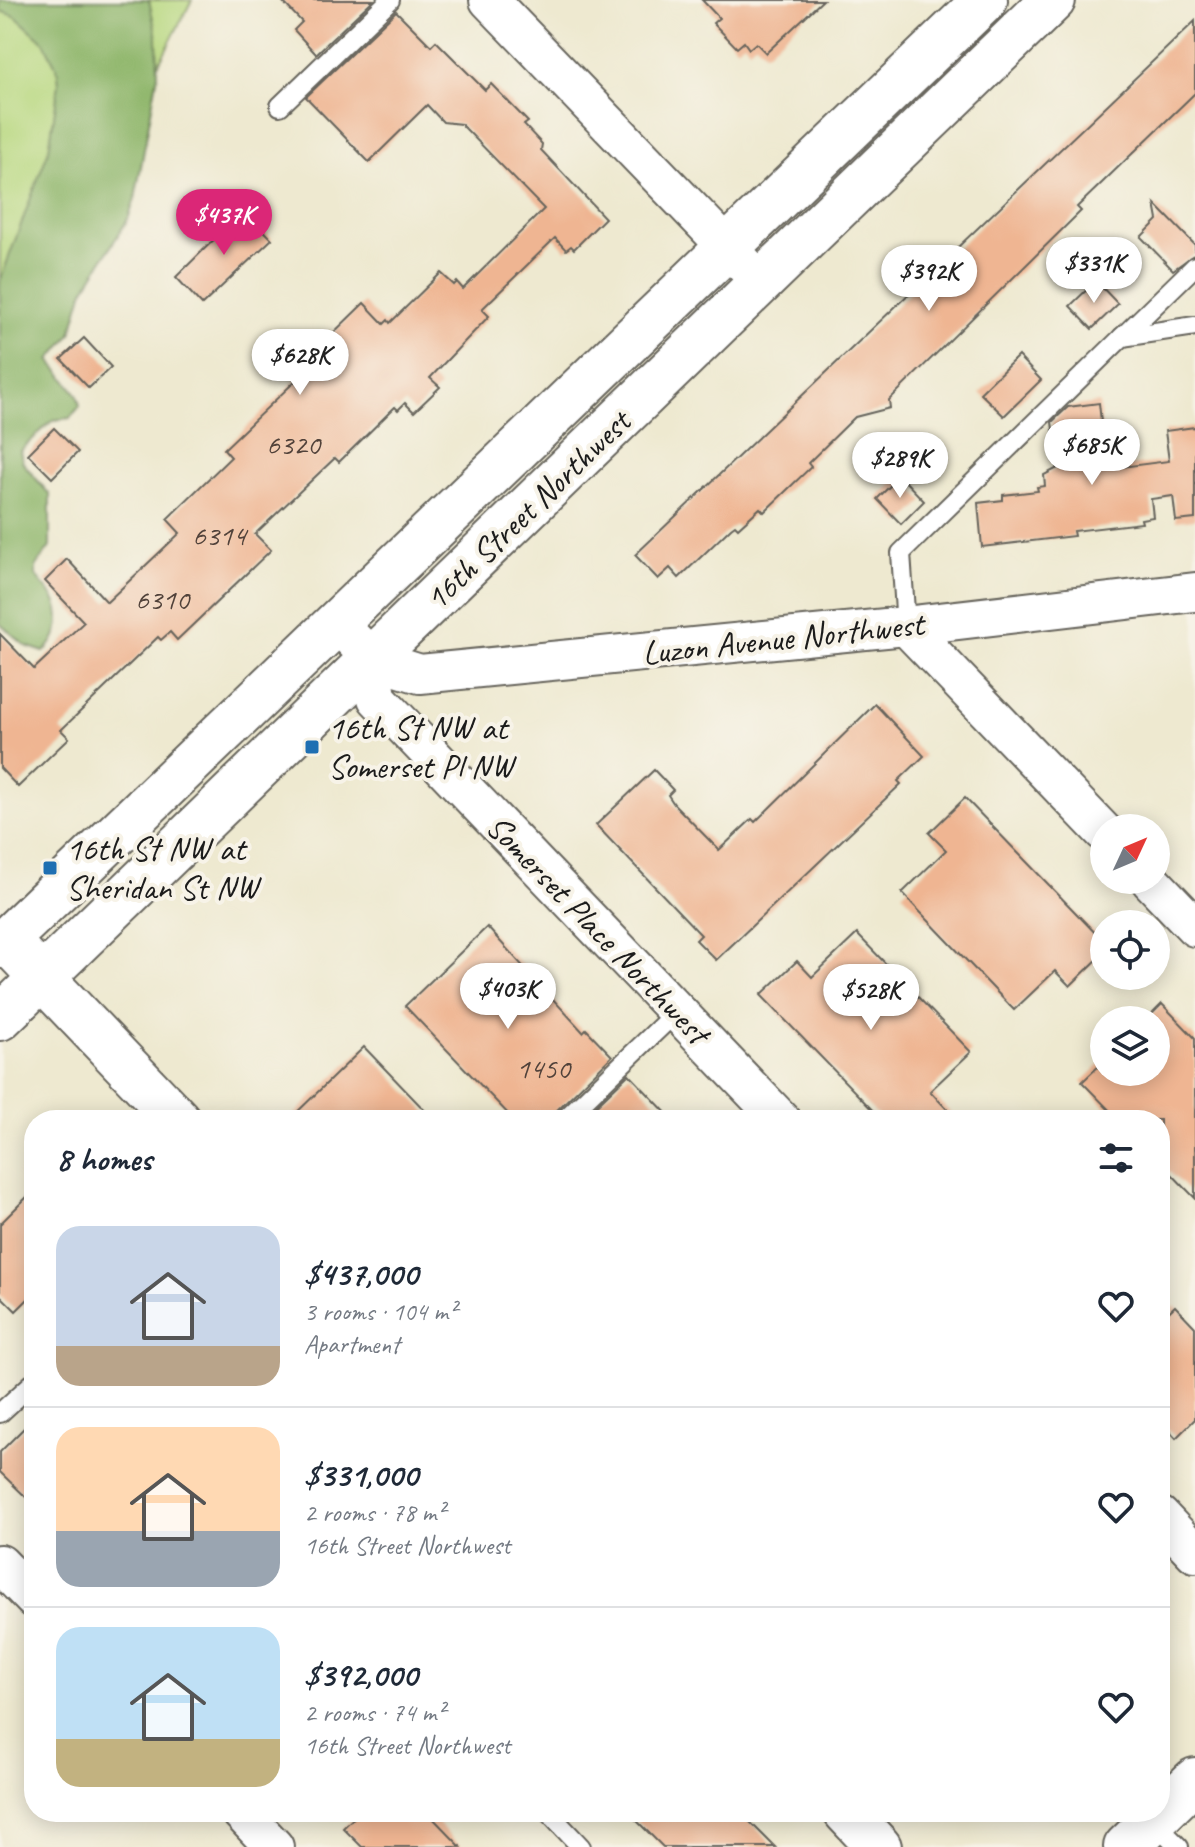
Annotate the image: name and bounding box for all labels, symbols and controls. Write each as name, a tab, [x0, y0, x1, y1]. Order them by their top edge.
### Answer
pin: $437K	[168, 189, 280, 257]
text: $437K	[194, 198, 254, 231]
pin: $331K	[1038, 237, 1150, 305]
pin: $392K	[873, 245, 985, 313]
text: $331K	[1064, 246, 1124, 279]
text: $392K	[899, 254, 959, 287]
pin: $628K	[244, 329, 356, 397]
text: $628K	[270, 338, 330, 371]
street label: 16th Street Northwest	[415, 398, 642, 619]
pin: $685K	[1036, 419, 1148, 487]
house number: 6320	[266, 425, 322, 463]
text: $685K	[1062, 428, 1122, 461]
pin: $289K	[844, 432, 956, 500]
text: $289K	[870, 441, 930, 474]
house number: 6314	[192, 516, 248, 554]
house number: 6310	[135, 580, 191, 618]
street label: Luzon Avenue Northwest	[640, 601, 929, 674]
place label: 16th St NW at Somerset Pl NW	[328, 706, 517, 788]
marker: 16th St NW at Somerset Pl NW	[303, 738, 321, 756]
street label: Somerset Place Northwest	[477, 805, 722, 1056]
north arrow	[1090, 814, 1170, 894]
map controls	[1090, 814, 1170, 1086]
place label: 16th St NW at Sheridan St NW	[66, 827, 262, 909]
marker: 16th St NW at Sheridan St NW	[41, 859, 59, 877]
button: locate	[1090, 910, 1170, 990]
pin: $403K	[452, 963, 564, 1031]
pin: $528K	[815, 964, 927, 1032]
text: $403K	[478, 972, 538, 1005]
text: $528K	[841, 973, 901, 1006]
button: layers	[1090, 1006, 1170, 1086]
house number: 1450	[516, 1049, 572, 1087]
icon: filters	[1094, 1136, 1138, 1180]
text: 8 homes	[56, 1137, 152, 1180]
text: $437,000	[304, 1252, 418, 1295]
icon: home	[120, 1258, 216, 1354]
icon: heart	[1094, 1284, 1138, 1328]
text: 3 rooms · 104 m²	[304, 1295, 456, 1328]
text: Apartment	[304, 1328, 400, 1361]
text: $331,000	[304, 1453, 418, 1496]
icon: home	[120, 1459, 216, 1555]
icon: heart	[1094, 1485, 1138, 1529]
text: 2 rooms · 78 m²	[304, 1496, 445, 1529]
text: 16th Street Northwest	[304, 1529, 510, 1562]
text: $392,000	[304, 1653, 417, 1696]
icon: home	[120, 1659, 216, 1755]
icon: heart	[1094, 1685, 1138, 1729]
text: 2 rooms · 74 m²	[304, 1696, 445, 1729]
text: 16th Street Northwest	[304, 1729, 510, 1762]

